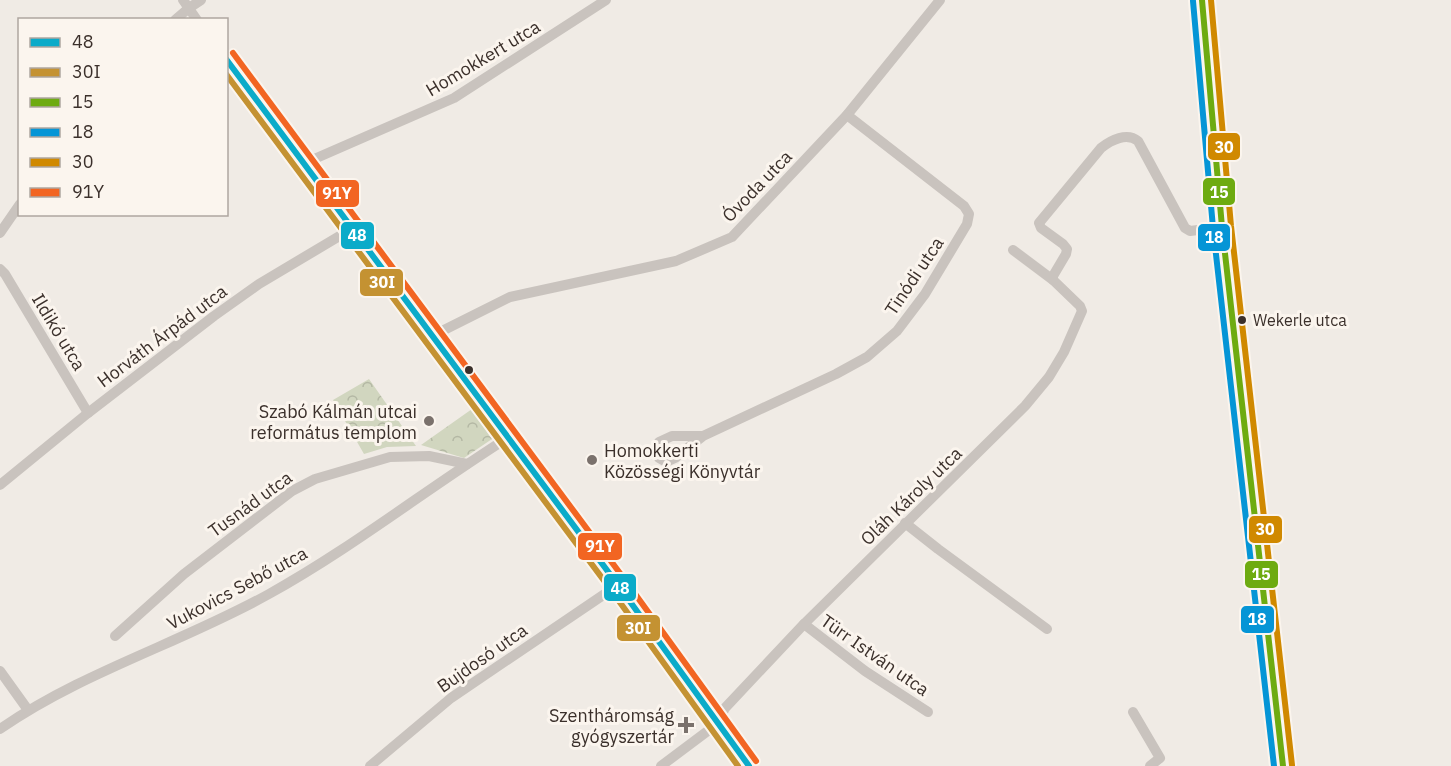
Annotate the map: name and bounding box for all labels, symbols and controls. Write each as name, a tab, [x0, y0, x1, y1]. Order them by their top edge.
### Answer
street label: Homokkert utca	[422, 15, 545, 101]
legend	[18, 18, 228, 216]
text: 48	[72, 30, 94, 53]
text: 30I	[72, 60, 101, 83]
text: 15	[72, 90, 94, 113]
text: 18	[72, 120, 94, 143]
line badge: 30	[1207, 132, 1241, 161]
text: 30	[1214, 137, 1234, 157]
street label: Óvoda utca	[717, 145, 797, 227]
text: 30	[72, 150, 94, 173]
line badge: 15	[1202, 177, 1236, 206]
line badge: 91Y	[315, 179, 360, 208]
text: 91Y	[72, 180, 105, 203]
text: 15	[1209, 182, 1229, 202]
text: 91Y	[322, 183, 352, 203]
line badge: 48	[340, 221, 375, 250]
line badge: 18	[1197, 223, 1231, 252]
text: 48	[347, 225, 367, 245]
text: 18	[1204, 227, 1224, 247]
street label: Tinódi utca	[879, 232, 949, 320]
line badge: 30I	[359, 268, 404, 297]
text: 30I	[369, 272, 395, 292]
street label: Horváth Árpád utca	[92, 279, 232, 392]
street label: Ildikó utca	[27, 289, 91, 375]
place label: Wekerle utca	[1253, 310, 1347, 330]
marker: Wekerle utca	[1236, 314, 1248, 326]
unlabelled marker	[463, 364, 475, 376]
place label: Szabó Kálmán utcai református templom	[250, 400, 417, 444]
marker: Szabó Kálmán utcai református templom	[422, 414, 436, 428]
place label: Homokkerti Közösségi Könyvtár	[604, 439, 761, 483]
street label: Oláh Károly utca	[855, 442, 967, 550]
marker: Homokkerti Közösségi Könyvtár	[585, 453, 599, 467]
street label: Tusnád utca	[204, 466, 297, 542]
line badge: 30	[1248, 515, 1283, 544]
text: 30	[1255, 519, 1275, 539]
line badge: 91Y	[577, 532, 623, 561]
text: 91Y	[585, 536, 615, 556]
street label: Vukovics Sebő utca	[163, 541, 311, 635]
line badge: 15	[1244, 560, 1279, 589]
text: 15	[1251, 564, 1271, 584]
line badge: 48	[603, 573, 637, 602]
text: 48	[610, 578, 630, 598]
line badge: 18	[1240, 605, 1275, 634]
street label: Türr István utca	[816, 609, 934, 701]
text: 18	[1247, 609, 1267, 629]
line badge: 30I	[616, 614, 661, 642]
street label: Bujdosó utca	[432, 618, 532, 698]
text: 30I	[625, 618, 651, 638]
place label: Szentháromság gyógyszertár	[549, 704, 674, 748]
marker: Szentháromság gyógyszertár	[679, 718, 693, 732]

